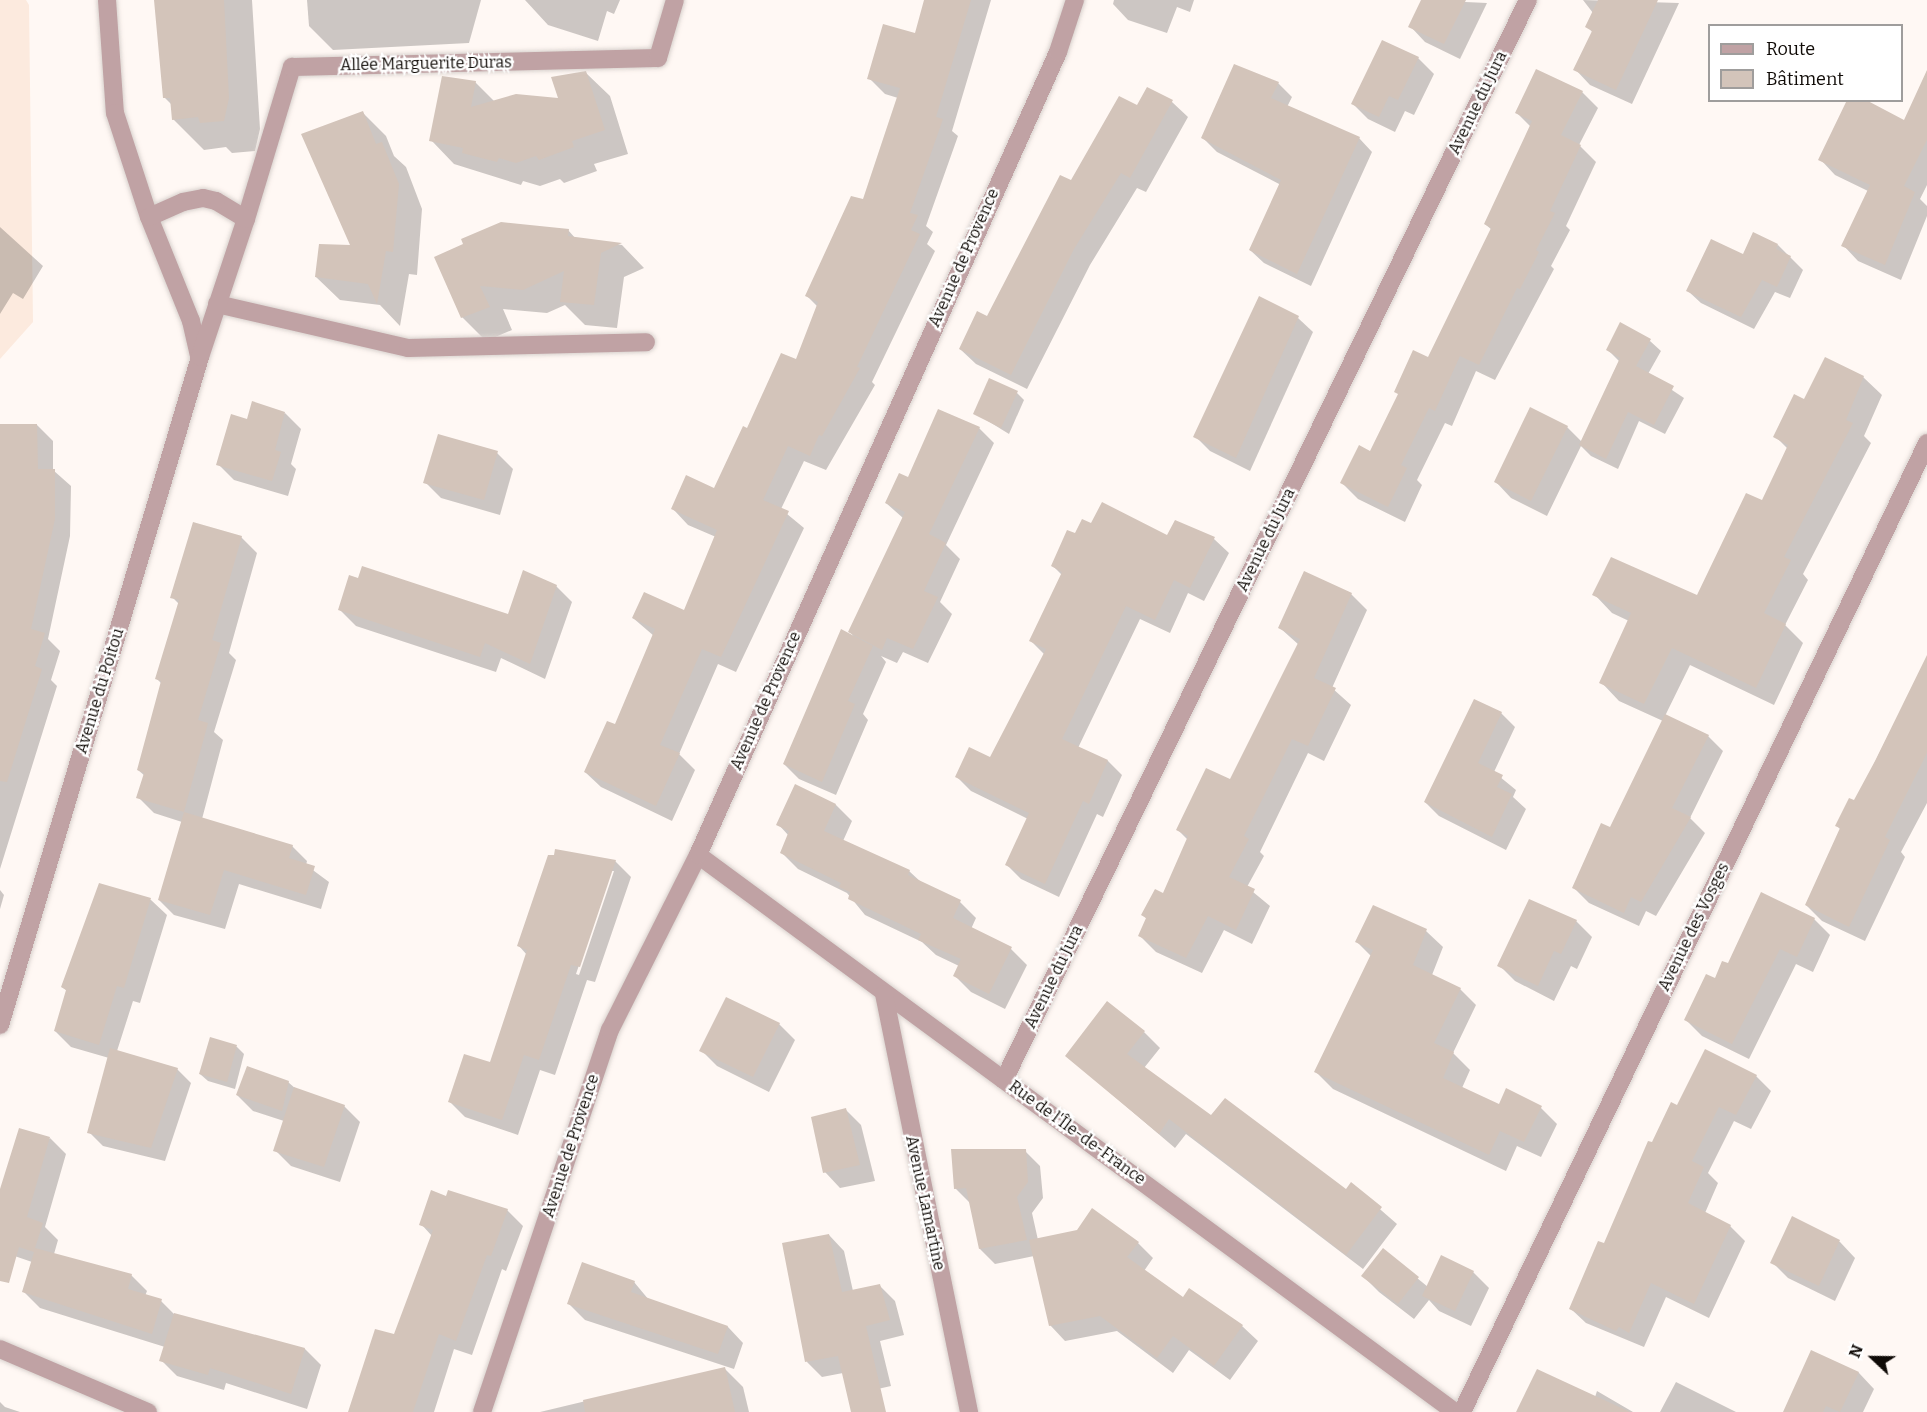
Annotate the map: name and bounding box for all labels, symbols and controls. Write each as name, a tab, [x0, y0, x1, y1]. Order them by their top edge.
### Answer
legend	[1708, 24, 1903, 102]
text: Route	[1766, 38, 1815, 60]
street label: Avenue du Jura	[1445, 48, 1511, 158]
street label: Allée Marguerite Duras	[340, 53, 512, 75]
text: Bâtiment	[1766, 68, 1844, 90]
street label: Avenue de Provence	[925, 186, 1003, 330]
street label: Avenue du Jura	[1233, 485, 1299, 595]
street label: Avenue du Poitou	[72, 626, 128, 756]
street label: Avenue de Provence	[727, 629, 805, 773]
street label: Avenue des Vosges	[1655, 860, 1733, 994]
street label: Avenue du Jura	[1021, 922, 1087, 1032]
street label: Avenue de Provence	[539, 1072, 603, 1220]
street label: Rue de l'Île-de-France	[1005, 1077, 1149, 1189]
street label: Avenue Lamartine	[901, 1134, 949, 1272]
north arrow	[1843, 1328, 1903, 1388]
text: N	[1845, 1342, 1867, 1360]

